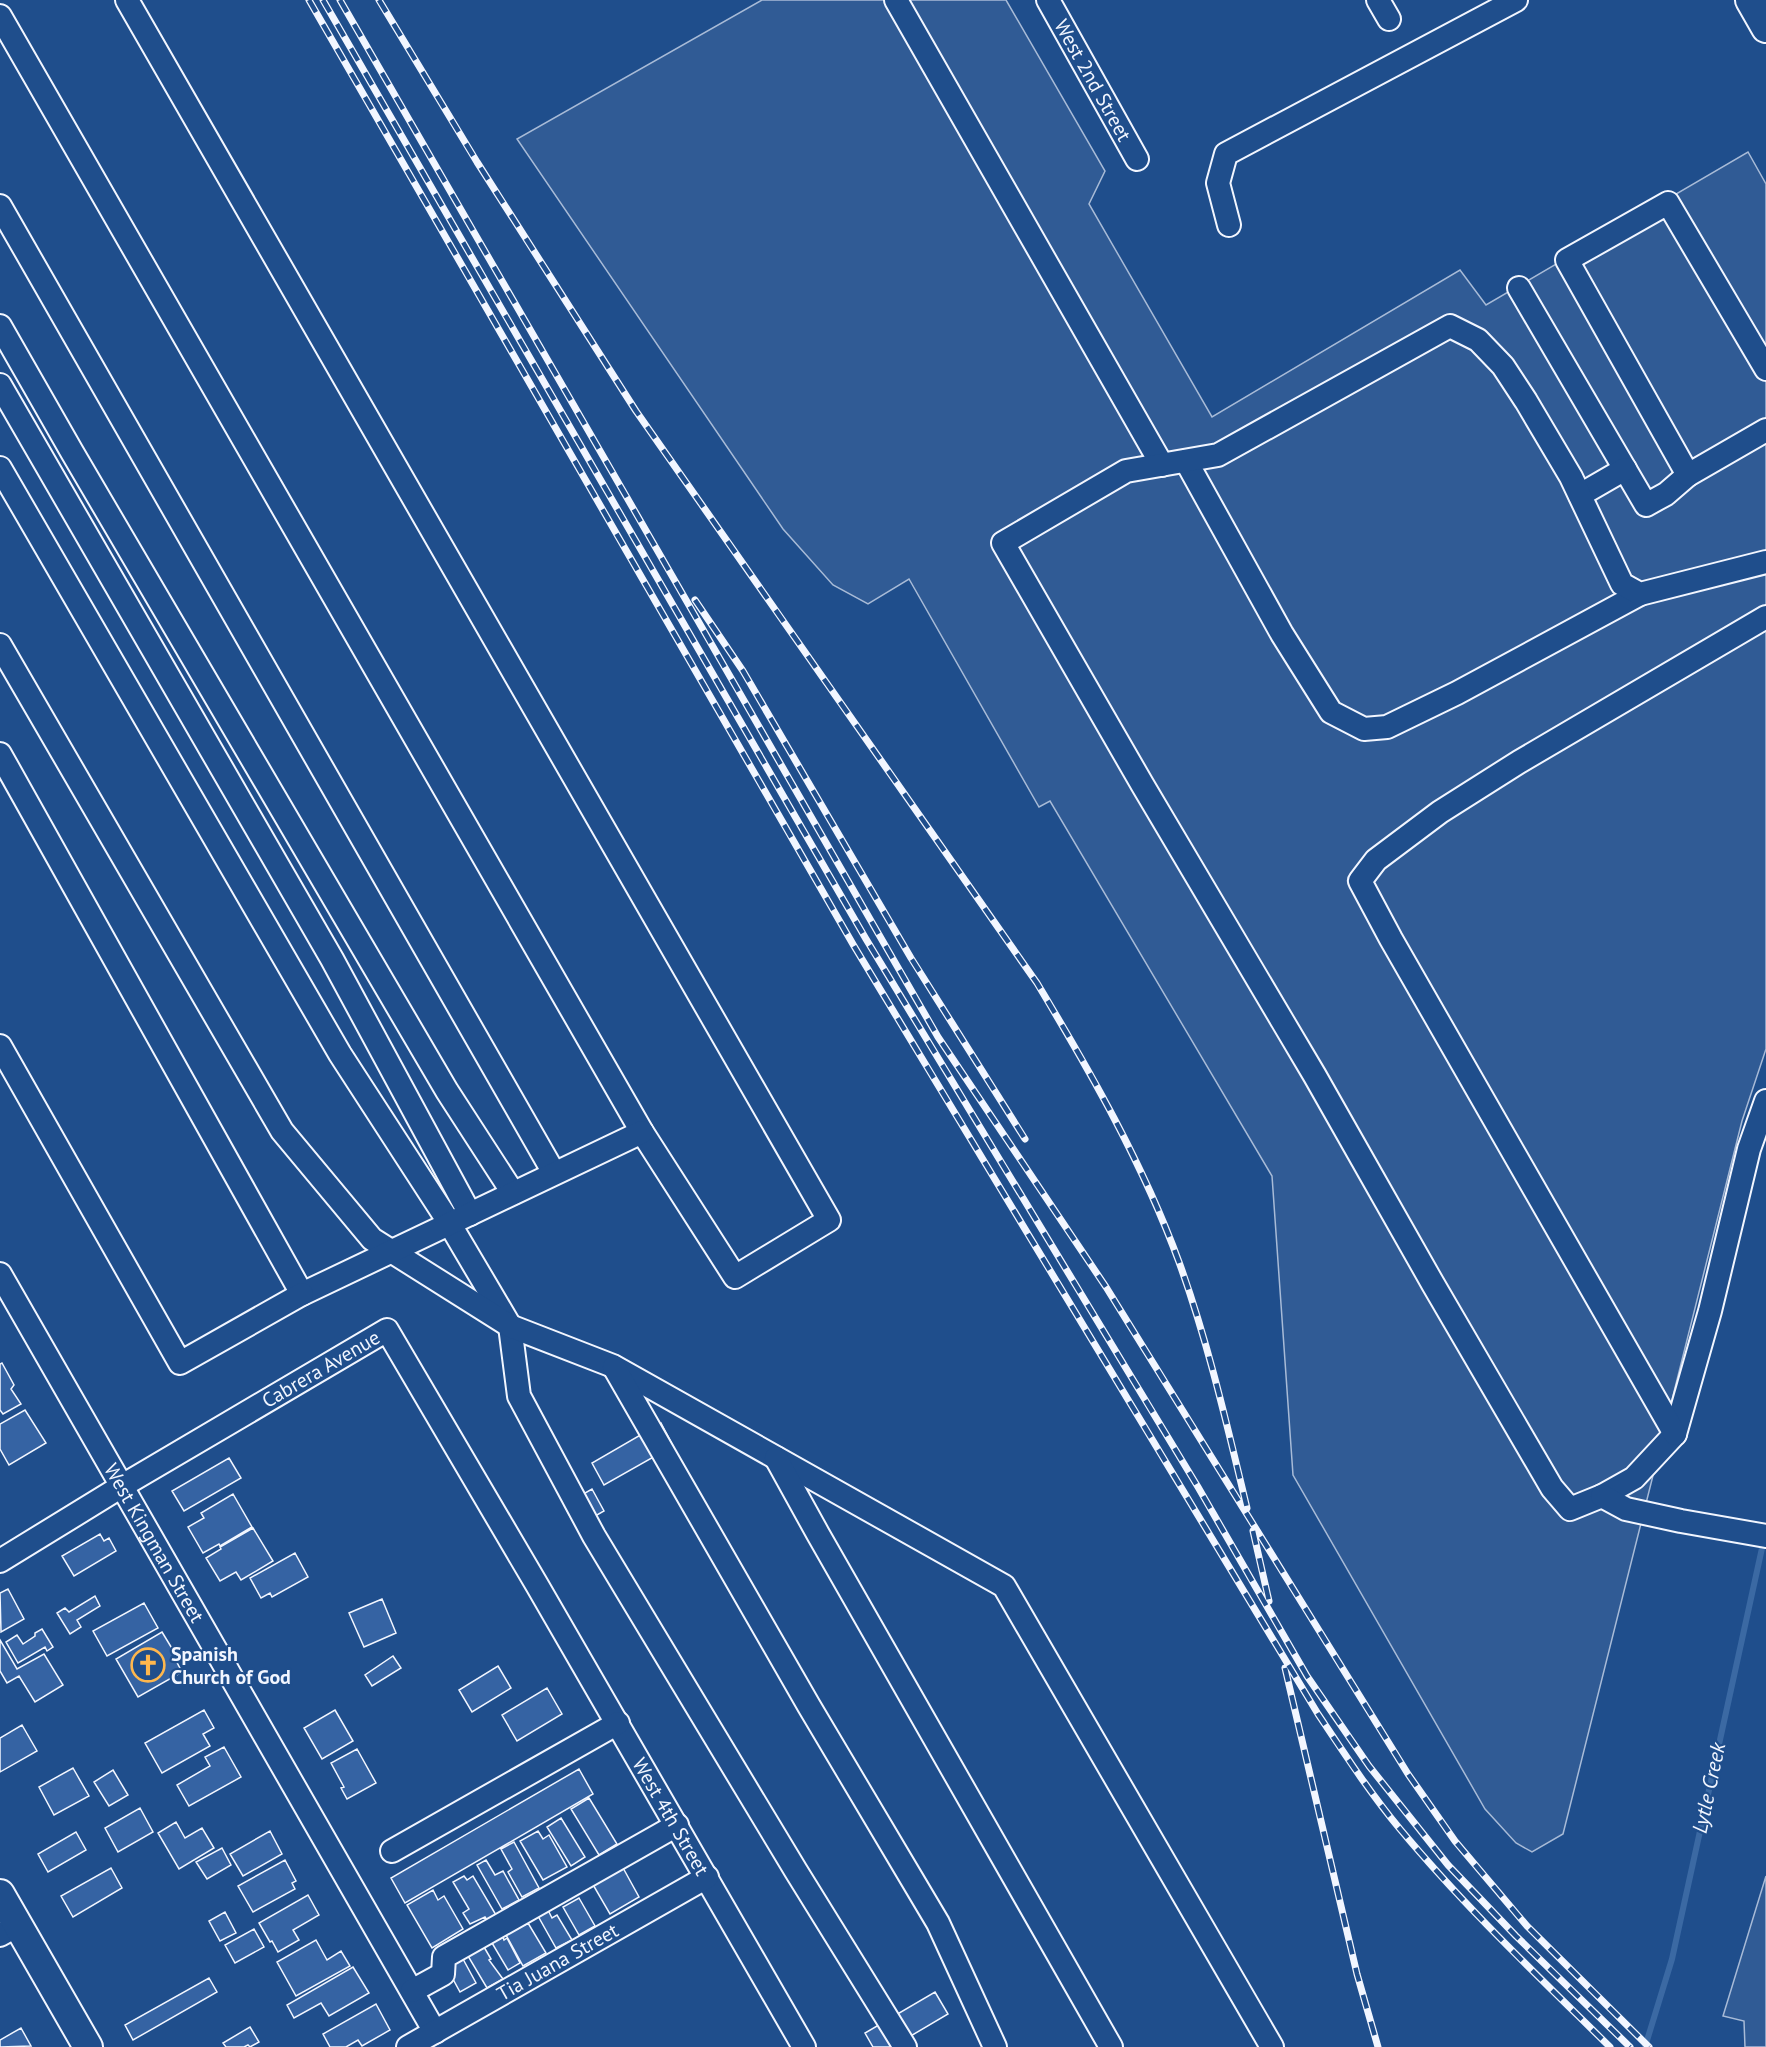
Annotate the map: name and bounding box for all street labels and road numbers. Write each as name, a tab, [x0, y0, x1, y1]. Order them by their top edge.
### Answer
street label: West 2nd Street	[1048, 15, 1137, 146]
street label: Cabrera Avenue	[257, 1324, 385, 1414]
street label: West Kingman Street	[98, 1459, 210, 1627]
street label: West 4th Street	[627, 1753, 715, 1880]
street label: Tia Juana Street	[492, 1917, 623, 2007]

